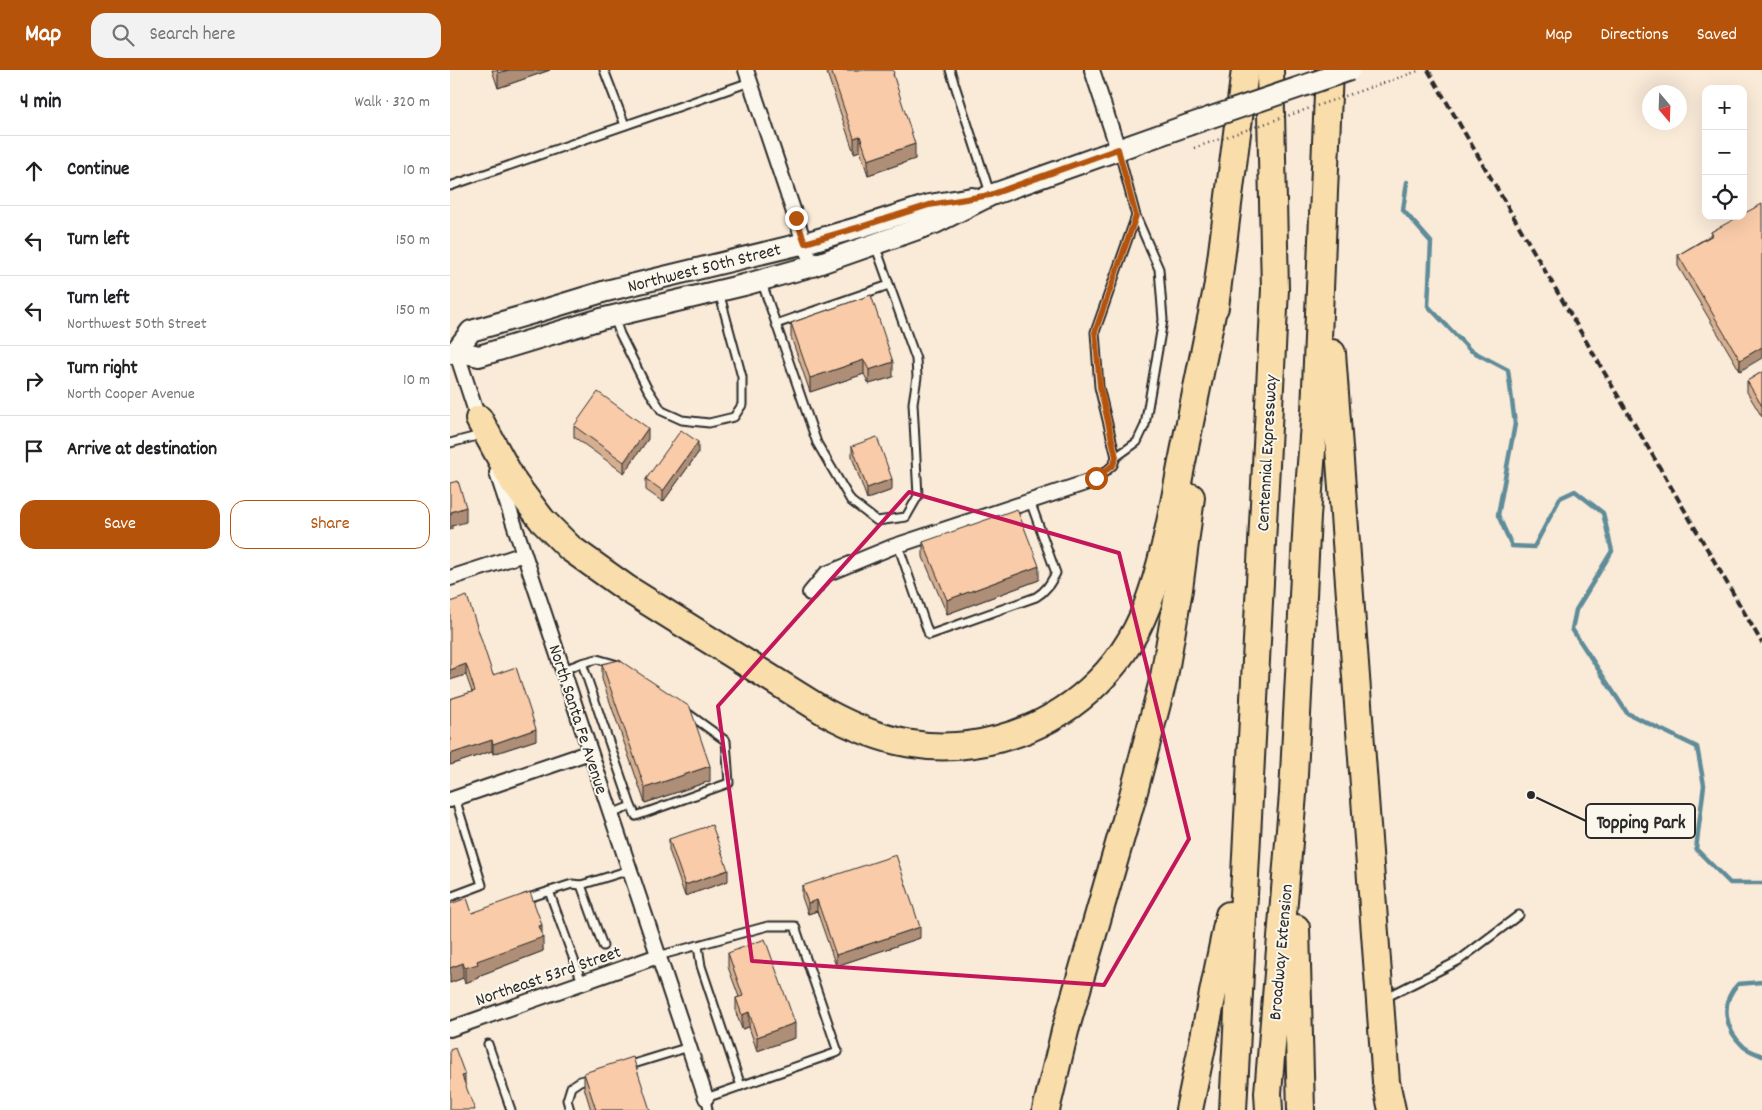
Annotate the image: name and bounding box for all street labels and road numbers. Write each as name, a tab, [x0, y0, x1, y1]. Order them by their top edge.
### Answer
street label: Northwest 50th Street	[625, 238, 784, 301]
street label: Centennial Expressway	[1252, 374, 1285, 532]
street label: North Santa Fe Avenue	[541, 642, 613, 798]
street label: Broadway Extension	[1264, 883, 1301, 1021]
street label: Northeast 53rd Street	[473, 941, 625, 1014]

